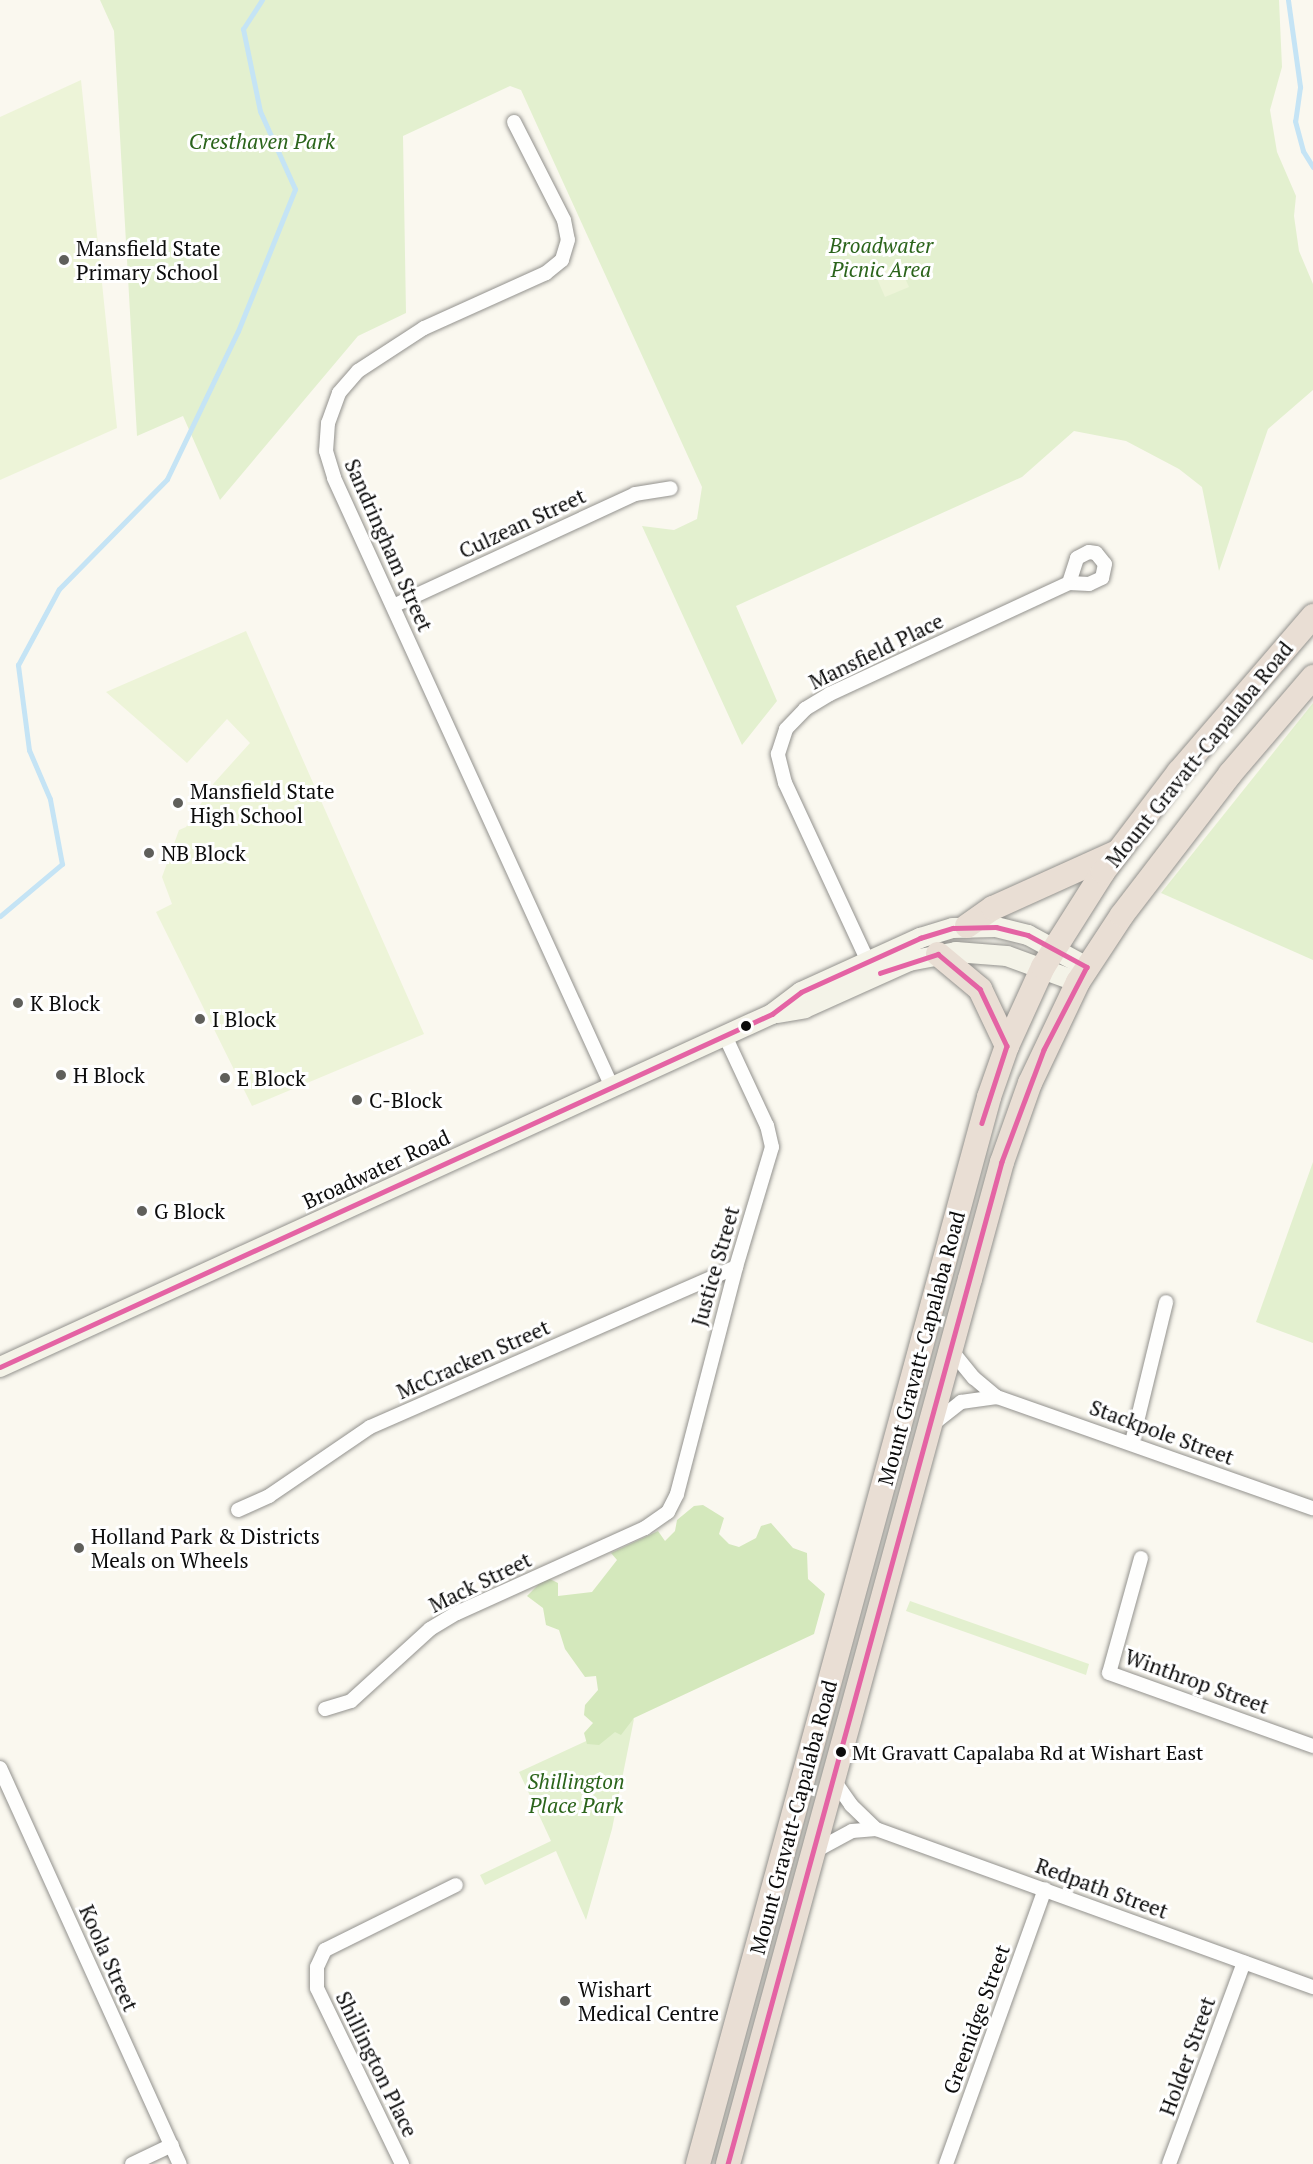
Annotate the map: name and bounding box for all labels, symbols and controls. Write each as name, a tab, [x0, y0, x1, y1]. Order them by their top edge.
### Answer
park label: Cresthaven Park	[189, 128, 335, 154]
park label: Broadwater Picnic Area	[829, 232, 933, 282]
place label: Mansfield State Primary School	[76, 235, 221, 285]
marker: Mansfield State Primary School	[57, 253, 71, 267]
street label: Sandringham Street	[340, 455, 438, 635]
street label: Culzean Street	[455, 483, 589, 563]
street label: Mansfield Place	[805, 608, 947, 694]
street label: Mount Gravatt-Capalaba Road	[1100, 636, 1298, 872]
place label: Mansfield State High School	[190, 778, 335, 828]
marker: Mansfield State High School	[171, 796, 185, 810]
place label: NB Block	[161, 840, 246, 866]
marker: NB Block	[142, 846, 156, 860]
place label: K Block	[30, 990, 100, 1016]
marker: K Block	[11, 996, 25, 1010]
place label: I Block	[212, 1006, 276, 1032]
marker: I Block	[193, 1012, 207, 1026]
unlabelled marker	[740, 1020, 752, 1032]
place label: H Block	[73, 1062, 145, 1088]
place label: E Block	[237, 1065, 306, 1091]
marker: H Block	[54, 1068, 68, 1082]
marker: E Block	[218, 1071, 232, 1085]
place label: C-Block	[369, 1087, 442, 1113]
marker: C-Block	[350, 1093, 364, 1107]
street label: Broadwater Road	[299, 1124, 453, 1214]
place label: G Block	[154, 1198, 225, 1224]
street label: Justice Street	[686, 1203, 744, 1329]
marker: G Block	[135, 1204, 149, 1218]
street label: Mount Gravatt-Capalaba Road	[872, 1208, 970, 1488]
street label: McCracken Street	[393, 1314, 553, 1404]
street label: Stackpole Street	[1086, 1394, 1238, 1470]
place label: Holland Park & Districts Meals on Wheels	[91, 1523, 320, 1573]
marker: Holland Park & Districts Meals on Wheels	[72, 1541, 86, 1555]
street label: Mack Street	[425, 1546, 535, 1618]
street label: Winthrop Street	[1122, 1643, 1272, 1719]
street label: Mount Gravatt-Capalaba Road	[744, 1677, 842, 1957]
place label: Mt Gravatt Capalaba Rd at Wishart East	[852, 1740, 1204, 1764]
marker: Mt Gravatt Capalaba Rd at Wishart East	[835, 1746, 847, 1758]
park label: Shillington Place Park	[528, 1768, 624, 1818]
street label: Redpath Street	[1032, 1852, 1172, 1924]
street label: Koola Street	[74, 1901, 144, 2015]
street label: Greenidge Street	[937, 1941, 1015, 2097]
place label: Wishart Medical Centre	[578, 1976, 719, 2026]
street label: Shillington Place	[331, 1987, 423, 2141]
marker: Wishart Medical Centre	[556, 1992, 574, 2010]
street label: Holder Street	[1154, 1993, 1220, 2119]

